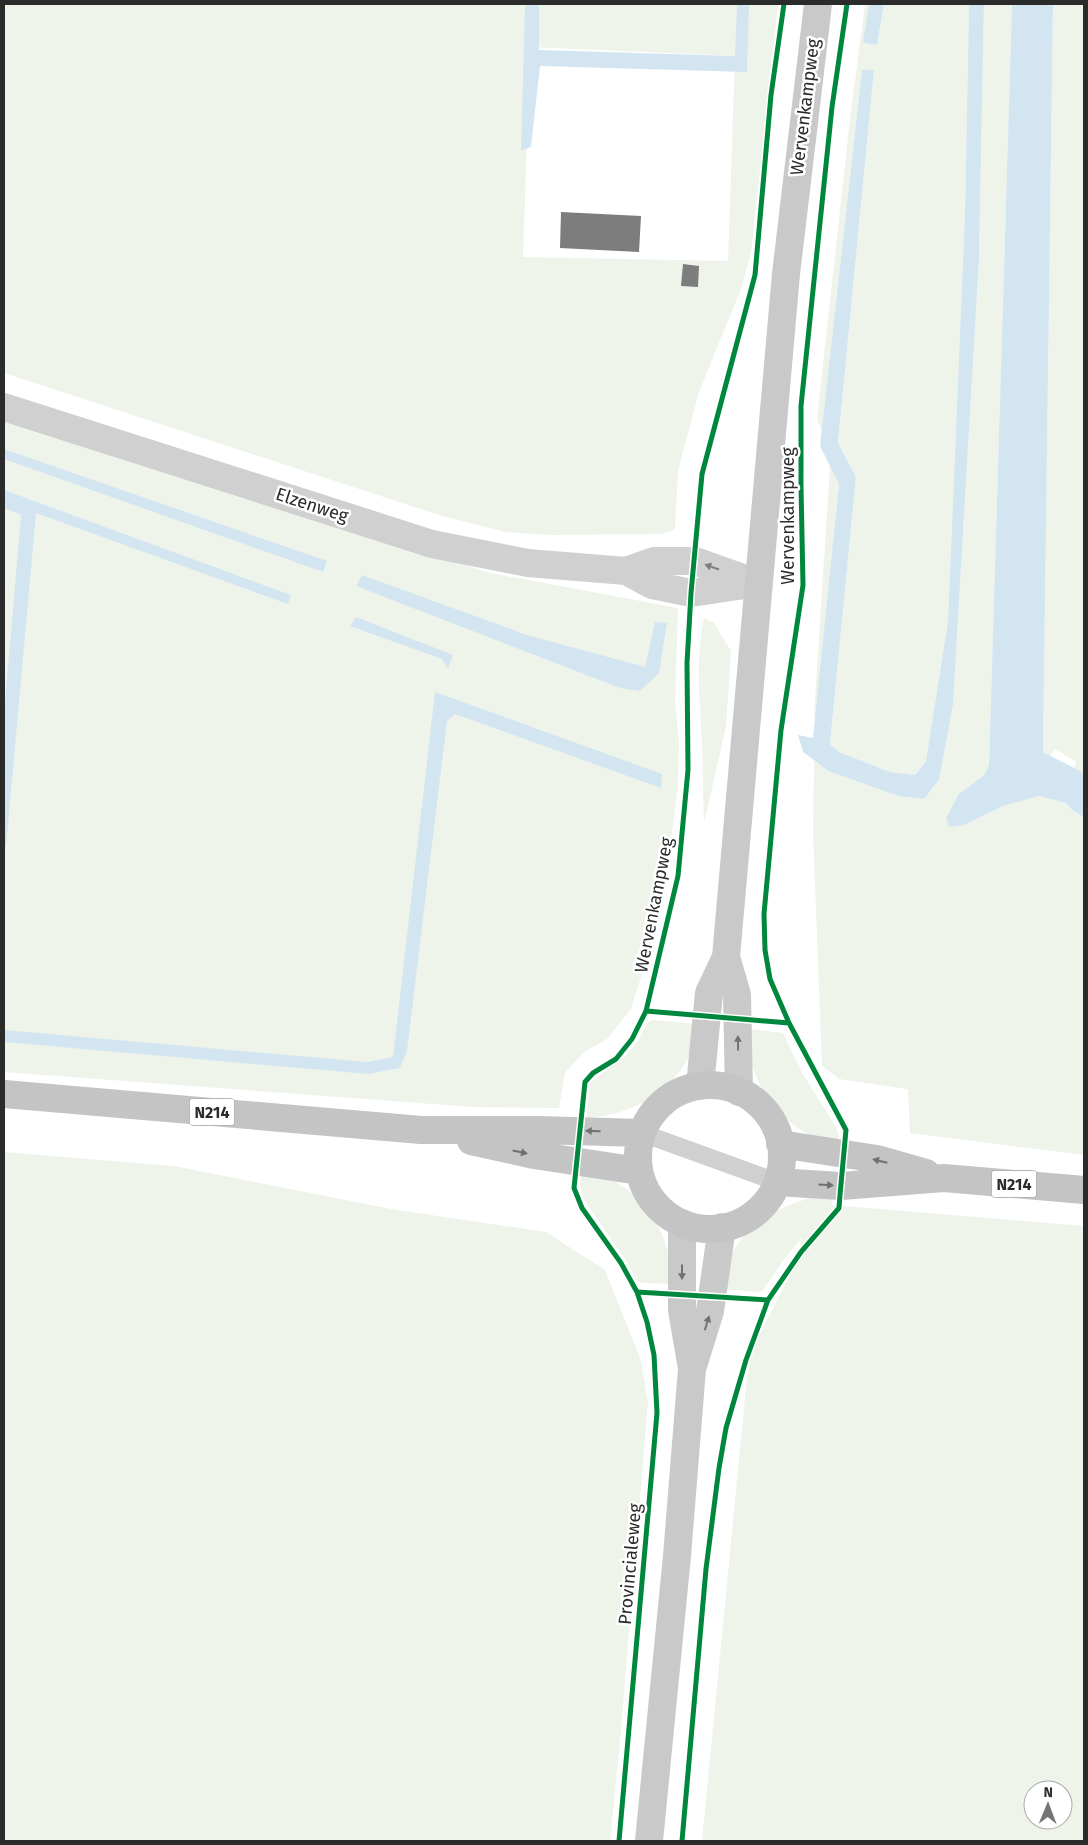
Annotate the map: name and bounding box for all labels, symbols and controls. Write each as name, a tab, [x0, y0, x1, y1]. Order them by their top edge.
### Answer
street label: Wervenkampweg	[786, 37, 824, 177]
street label: Wervenkampweg	[777, 447, 799, 585]
street label: Elzenweg	[273, 483, 352, 527]
one-way arrow	[704, 563, 719, 571]
street label: Wervenkampweg	[630, 835, 678, 975]
one-way arrow	[733, 1035, 741, 1051]
road number: N214	[190, 1098, 234, 1126]
one-way arrow	[585, 1127, 601, 1135]
one-way arrow	[512, 1148, 527, 1156]
one-way arrow	[873, 1157, 888, 1165]
road number: N214	[992, 1170, 1036, 1198]
one-way arrow	[818, 1181, 834, 1189]
one-way arrow	[678, 1264, 686, 1280]
one-way arrow	[703, 1315, 711, 1330]
street label: Provincialeweg	[614, 1502, 646, 1626]
north arrow	[1023, 1780, 1073, 1830]
text: N	[1043, 1784, 1053, 1801]

